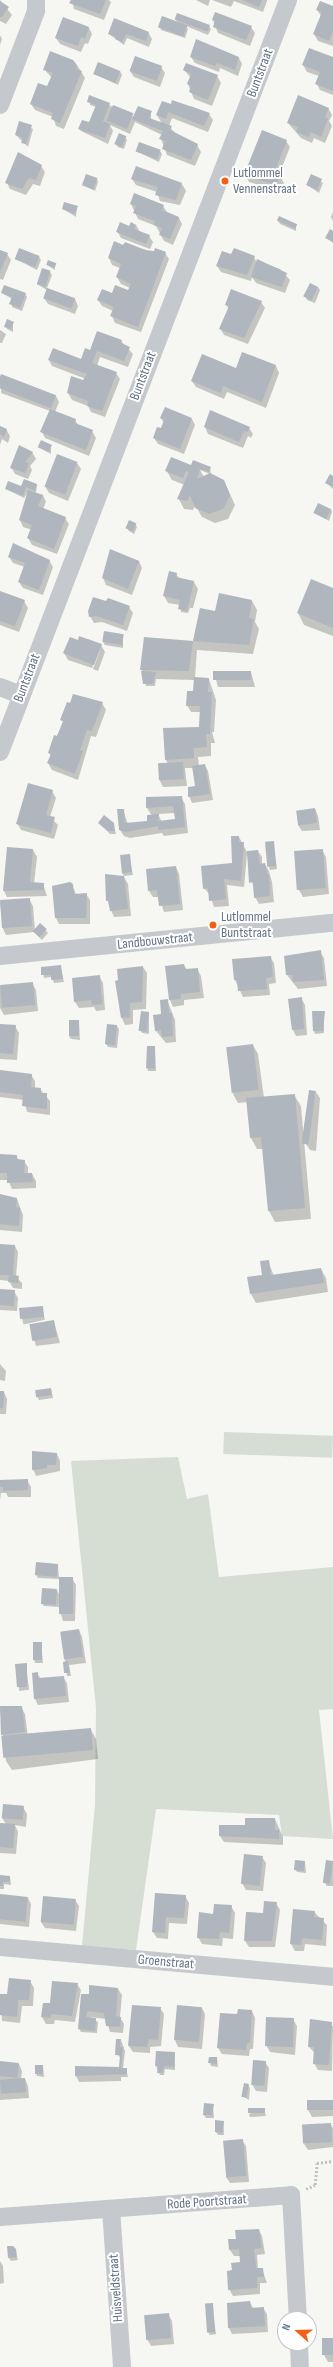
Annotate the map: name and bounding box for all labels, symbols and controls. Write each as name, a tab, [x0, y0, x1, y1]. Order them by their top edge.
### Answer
street label: Buntstraat	[243, 46, 277, 100]
place label: Lutlommel Vennenstraat	[233, 165, 296, 198]
marker: Lutlommel Vennenstraat	[220, 176, 230, 186]
street label: Buntstraat	[126, 349, 160, 403]
street label: Buntstraat	[10, 651, 44, 705]
place label: Lutlommel Buntstraat	[221, 909, 271, 942]
marker: Lutlommel Buntstraat	[208, 920, 218, 930]
street label: Landbouwstraat	[116, 929, 194, 953]
street label: Groenstraat	[137, 1951, 195, 1973]
street label: Rode Poortstraat	[167, 2191, 247, 2213]
street label: Huisveldstraat	[105, 2253, 127, 2323]
north arrow	[277, 2311, 317, 2351]
text: N	[279, 2322, 293, 2332]

